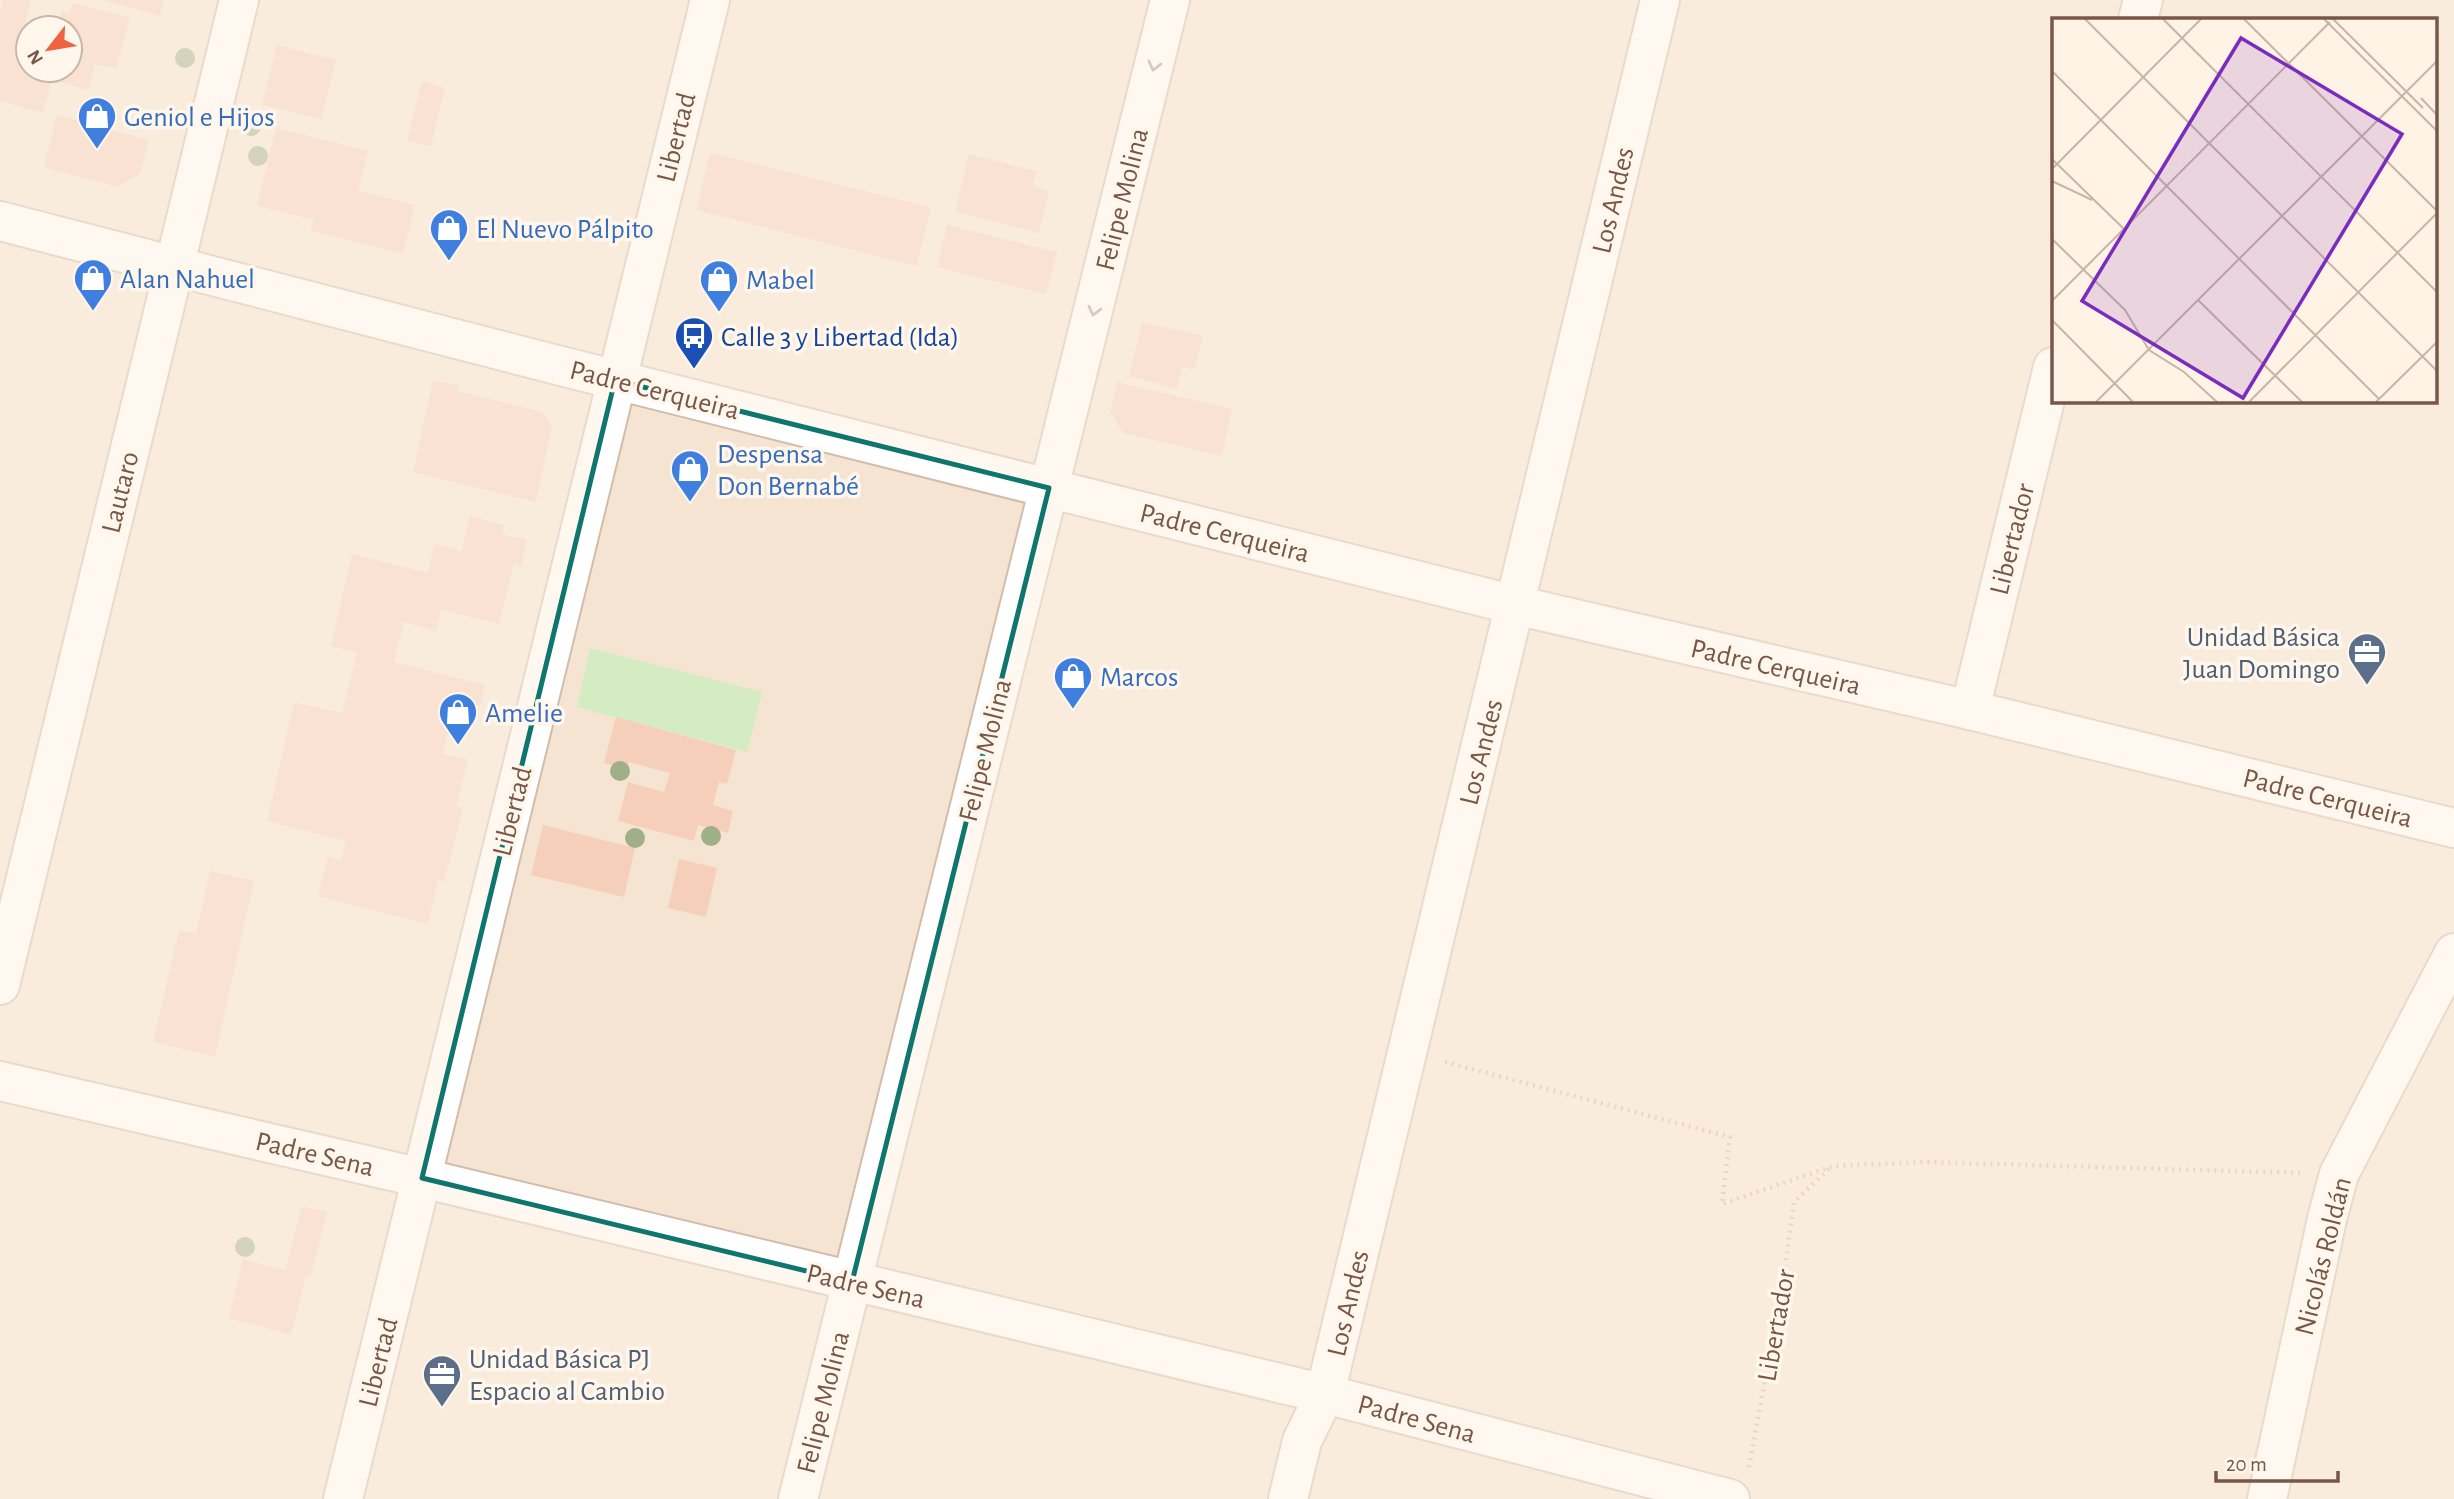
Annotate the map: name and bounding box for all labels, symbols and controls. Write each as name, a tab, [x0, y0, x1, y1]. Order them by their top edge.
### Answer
north arrow	[14, 14, 84, 84]
inset map	[2052, 18, 2436, 402]
text: N	[24, 46, 47, 68]
one-way arrow	[1148, 60, 1162, 72]
street label: Libertad	[652, 90, 702, 185]
shop icon: Geniol e Hijos	[76, 95, 118, 150]
place label: Geniol e Hijos	[124, 104, 275, 132]
street label: Felipe Molina	[1092, 125, 1154, 274]
street label: Los Andes	[1588, 145, 1640, 256]
shop icon: El Nuevo Pálpito	[428, 207, 470, 262]
place label: El Nuevo Pálpito	[476, 216, 654, 244]
shop icon: Alan Nahuel	[72, 257, 114, 312]
shop icon: Mabel	[698, 258, 740, 313]
place label: Alan Nahuel	[120, 266, 255, 294]
place label: Mabel	[746, 267, 815, 295]
one-way arrow	[1088, 305, 1102, 317]
bus stop icon: Calle 3 y Libertad (Ida)	[673, 315, 715, 370]
place label: Calle 3 y Libertad (Ida)	[721, 324, 959, 352]
street label: Padre Cerqueira	[567, 356, 742, 426]
place label: Despensa Don Bernabé	[717, 441, 859, 501]
shop icon: Despensa Don Bernabé	[669, 448, 711, 503]
street label: Lautaro	[97, 449, 145, 536]
street label: Libertador	[1986, 481, 2040, 598]
street label: Padre Cerqueira	[1137, 499, 1312, 569]
place label: Unidad Básica Juan Domingo	[2183, 624, 2340, 684]
office icon: Unidad Básica Juan Domingo	[2346, 631, 2388, 686]
street label: Padre Cerqueira	[1688, 635, 1863, 701]
shop icon: Marcos	[1052, 655, 1094, 710]
place label: Marcos	[1100, 664, 1178, 692]
street label: Felipe Molina	[955, 676, 1017, 825]
shop icon: Amelie	[437, 691, 479, 746]
street label: Los Andes	[1455, 697, 1509, 808]
place label: Amelie	[485, 700, 563, 728]
street label: Libertad	[488, 764, 538, 859]
street label: Padre Cerqueira	[2240, 764, 2415, 834]
street label: Padre Sena	[253, 1128, 377, 1182]
street label: Nicolás Roldán	[2291, 1174, 2357, 1339]
street label: Los Andes	[1323, 1248, 1375, 1359]
street label: Padre Sena	[804, 1260, 928, 1314]
street label: Libertador	[1753, 1267, 1801, 1384]
street label: Libertad	[354, 1315, 404, 1410]
street label: Felipe Molina	[793, 1328, 855, 1477]
place label: Unidad Básica PJ Espacio al Cambio	[469, 1346, 665, 1406]
office icon: Unidad Básica PJ Espacio al Cambio	[421, 1353, 463, 1408]
street label: Padre Sena	[1355, 1391, 1478, 1449]
scale bar	[2216, 1440, 2338, 1484]
text: 20 m	[2226, 1454, 2267, 1475]

